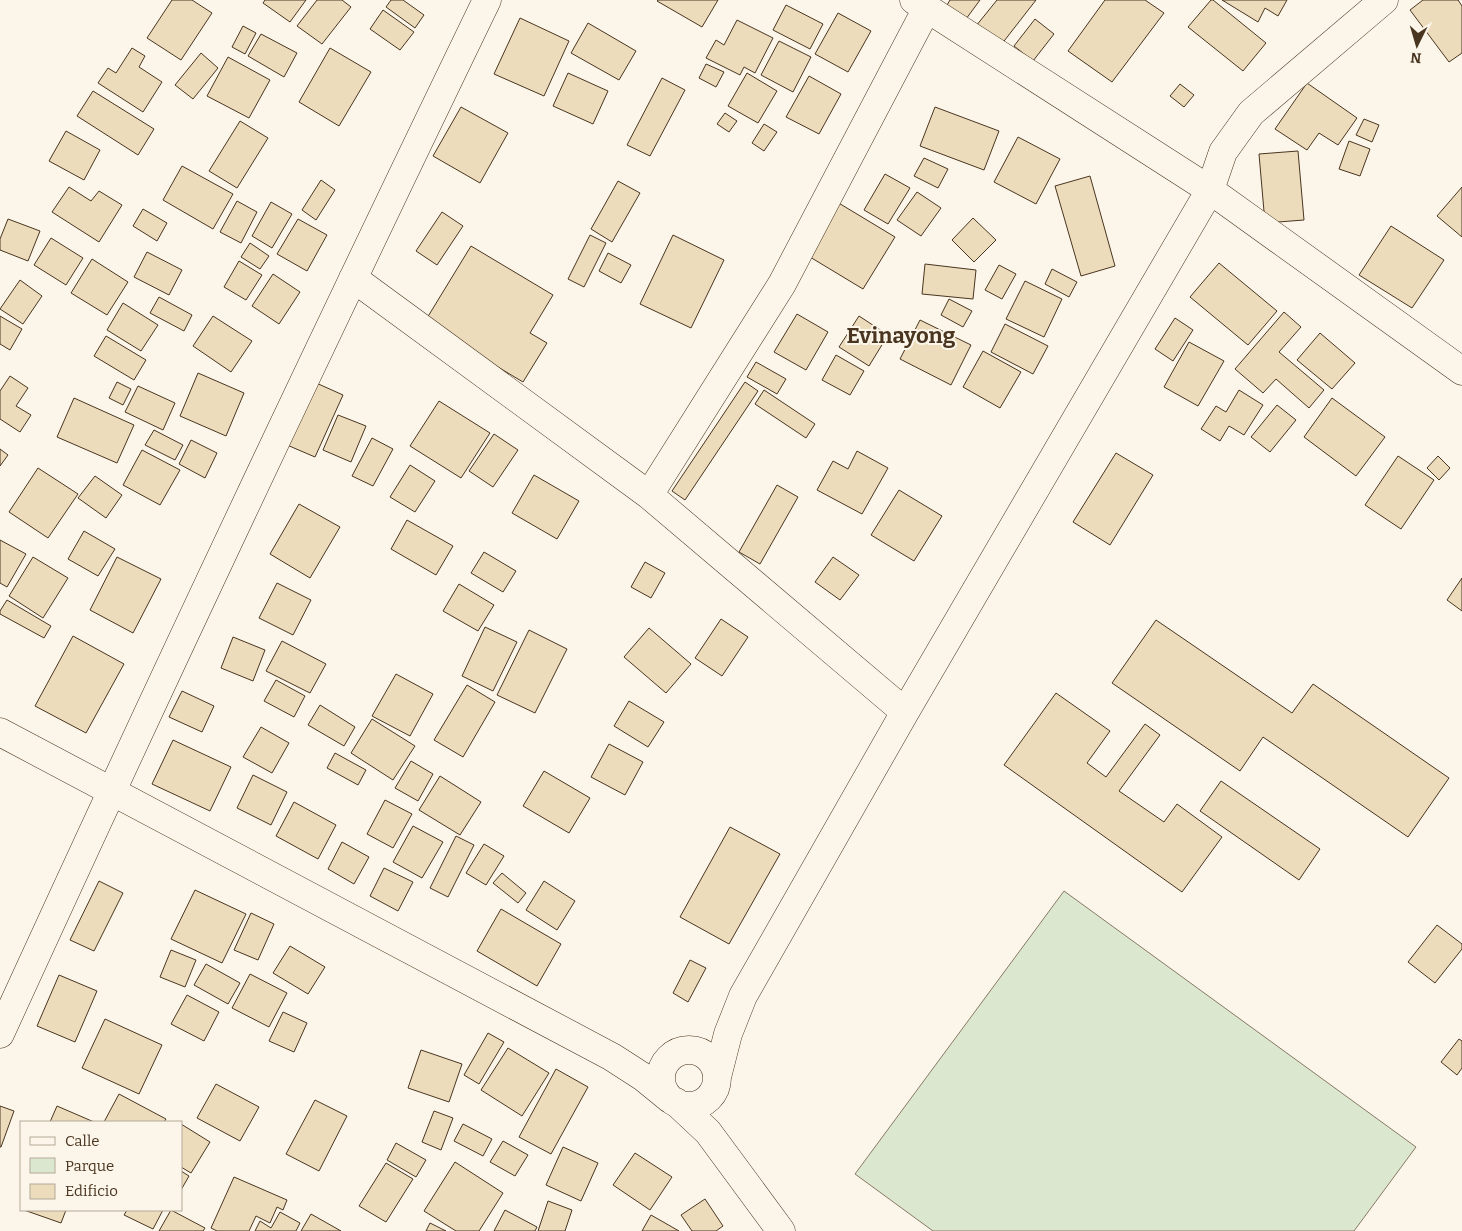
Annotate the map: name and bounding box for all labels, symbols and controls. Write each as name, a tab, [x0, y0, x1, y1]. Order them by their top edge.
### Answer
north arrow	[1392, 20, 1442, 70]
text: N	[1410, 48, 1422, 66]
district label: Evinayong	[847, 322, 956, 349]
legend	[20, 1121, 182, 1211]
text: Calle	[65, 1132, 99, 1150]
text: Parque	[65, 1157, 114, 1175]
text: Edificio	[65, 1182, 118, 1200]

